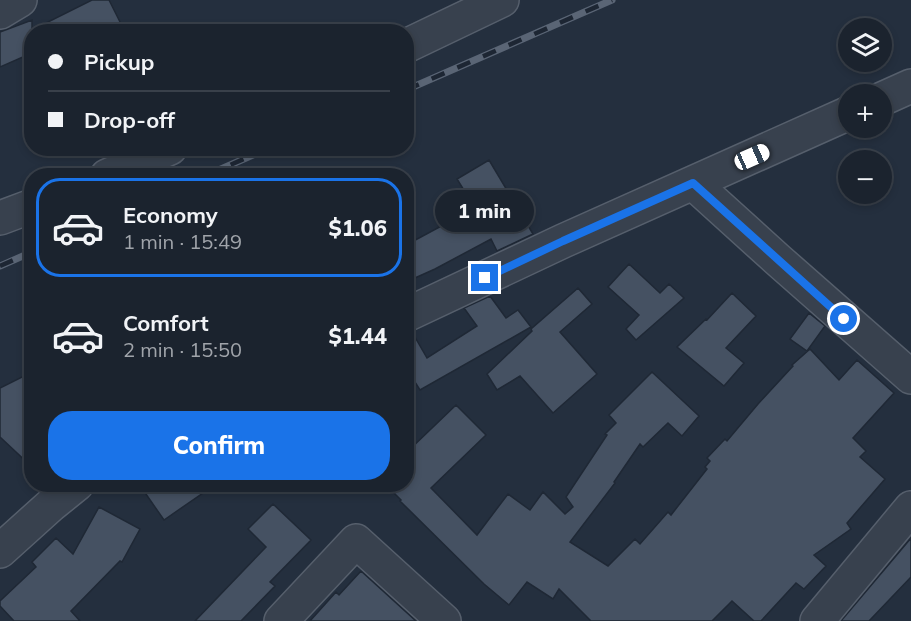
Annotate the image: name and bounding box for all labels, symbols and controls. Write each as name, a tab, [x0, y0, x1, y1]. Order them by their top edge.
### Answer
map controls	[838, 18, 892, 204]
button: layers	[838, 18, 892, 72]
text: Pickup	[84, 48, 154, 76]
button: +	[838, 84, 892, 138]
text: Drop-off	[84, 106, 175, 134]
car	[732, 141, 772, 173]
button: −	[838, 150, 892, 204]
callout: 1 min	[436, 191, 534, 233]
text: 1 min	[458, 198, 511, 223]
icon: car	[51, 201, 105, 255]
text: Economy	[123, 201, 218, 229]
text: $1.06	[328, 214, 387, 242]
text: 1 min · 15:49	[123, 229, 242, 254]
route end	[471, 264, 498, 291]
route start	[830, 305, 857, 332]
icon: car	[51, 309, 105, 363]
text: Comfort	[123, 309, 209, 337]
text: $1.44	[328, 322, 387, 350]
text: 2 min · 15:50	[123, 337, 242, 362]
button: Confirm	[48, 411, 390, 480]

